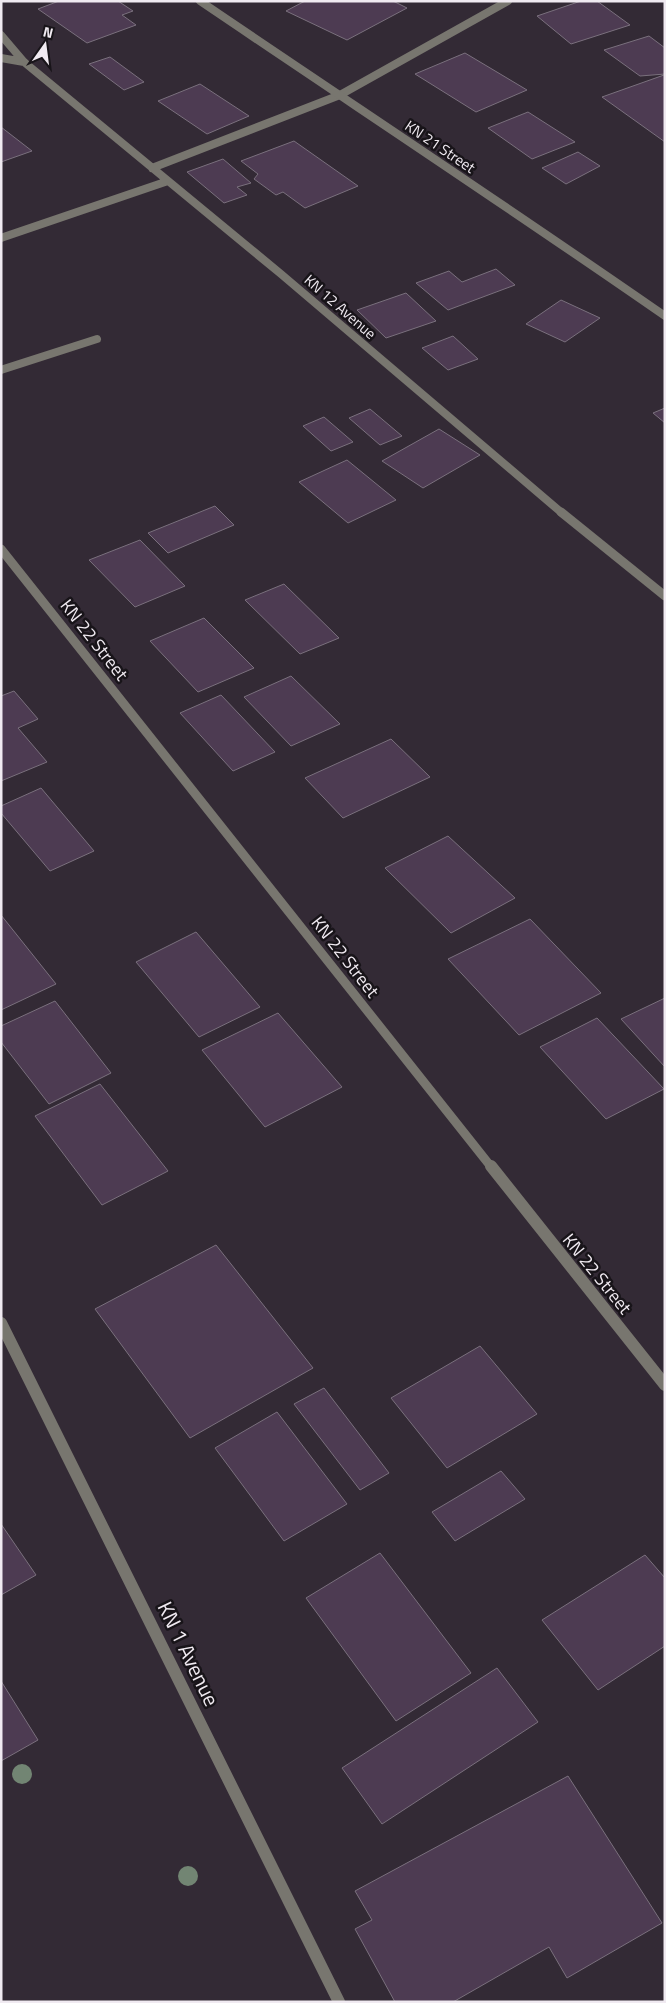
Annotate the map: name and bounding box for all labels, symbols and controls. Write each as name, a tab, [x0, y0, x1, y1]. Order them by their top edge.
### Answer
north arrow	[20, 20, 70, 70]
text: N	[41, 21, 56, 43]
street label: KN 21 Street	[400, 114, 481, 179]
street label: KN 12 Avenue	[299, 269, 381, 344]
street label: KN 22 Street	[54, 593, 135, 687]
street label: KN 22 Street	[305, 910, 386, 1004]
street label: KN 22 Street	[556, 1228, 639, 1320]
street label: KN 1 Avenue	[150, 1596, 228, 1711]

